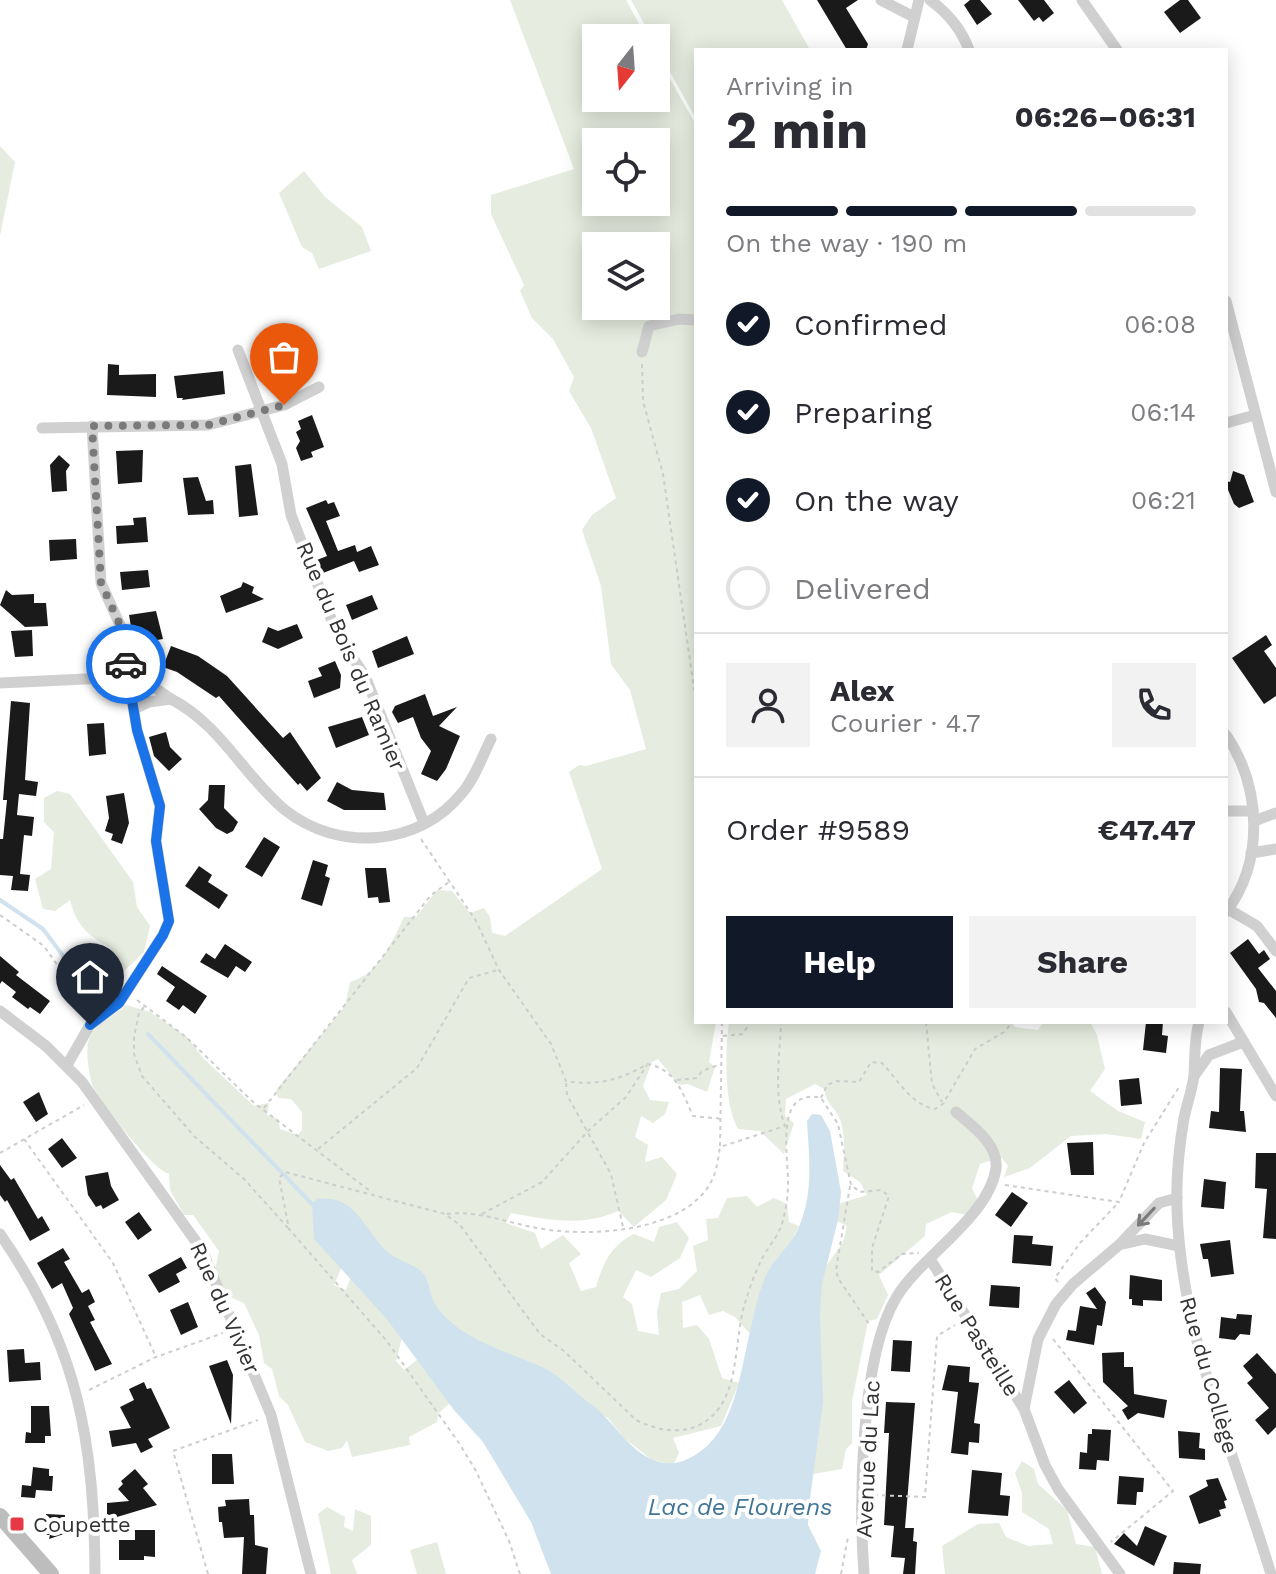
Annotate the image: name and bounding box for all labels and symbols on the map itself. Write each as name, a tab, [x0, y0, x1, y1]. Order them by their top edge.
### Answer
north arrow	[582, 24, 670, 112]
pin	[250, 323, 318, 405]
street label: Rue du Bois du Ramier	[291, 538, 411, 774]
courier	[86, 624, 166, 704]
pin	[56, 943, 124, 1025]
one-way arrow	[1136, 1207, 1155, 1227]
street label: Rue du Vivier	[185, 1238, 265, 1378]
street label: Rue Pasteille	[929, 1269, 1025, 1401]
street label: Rue du Collège	[1175, 1294, 1243, 1456]
street label: Avenue du Lac	[851, 1379, 885, 1539]
water label: Lac de Flourens	[648, 1493, 832, 1521]
place label: Coupette	[33, 1512, 131, 1537]
marker: Coupette	[8, 1515, 26, 1533]

